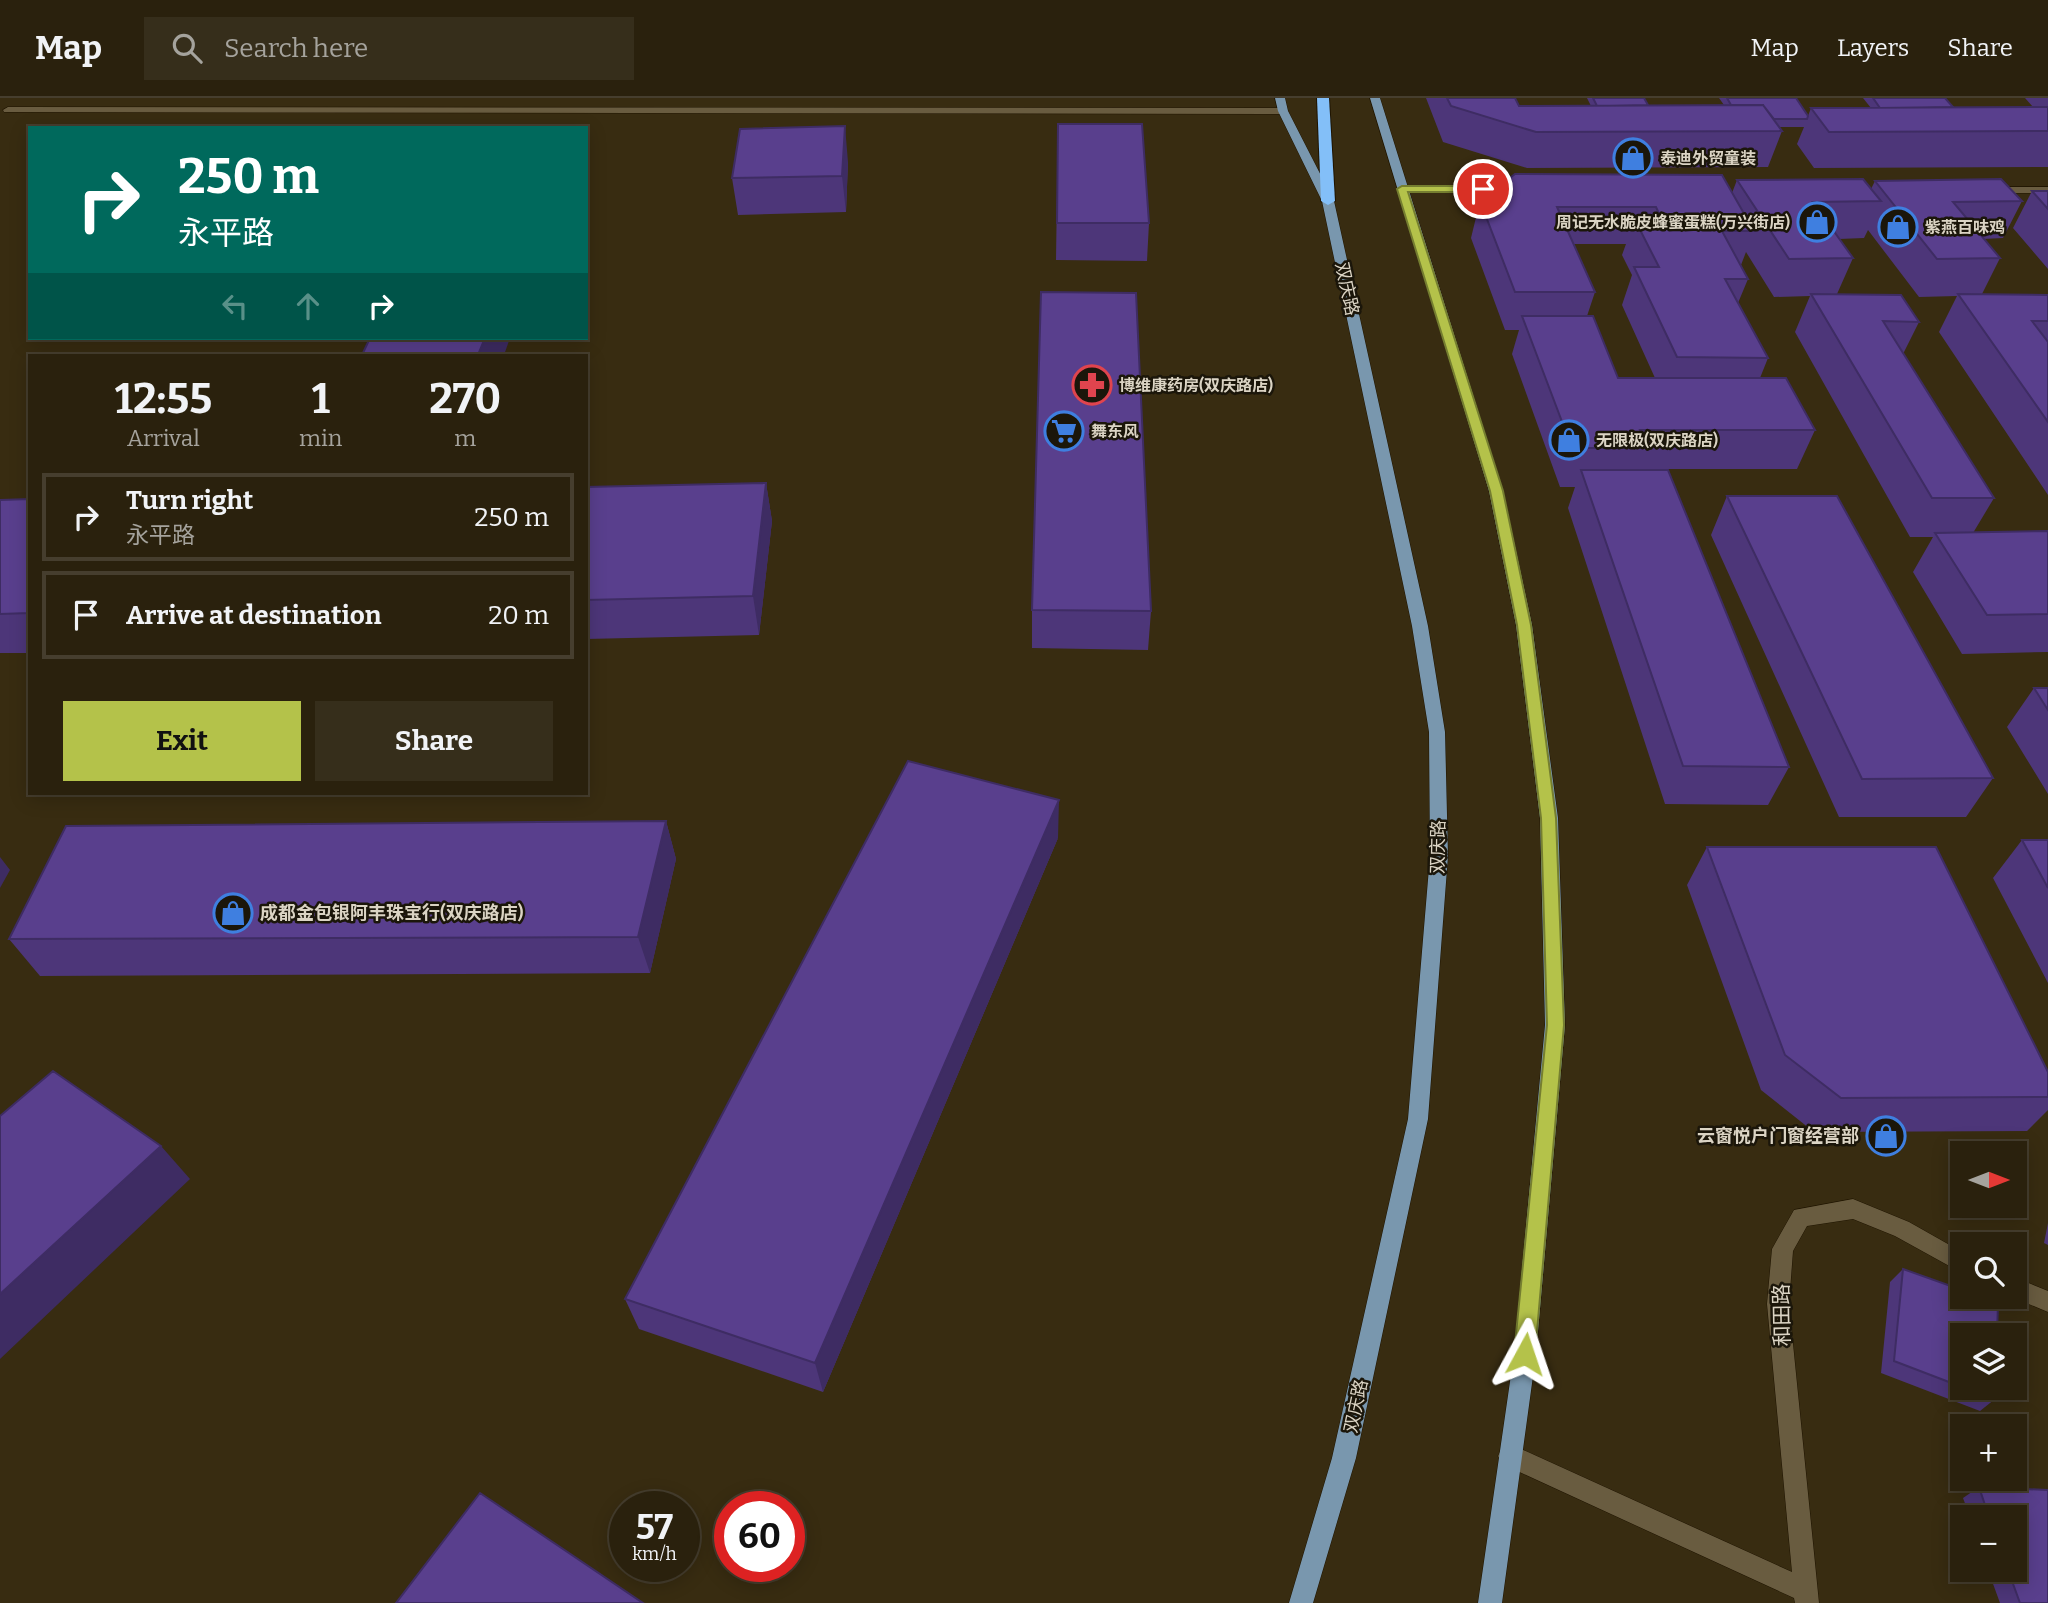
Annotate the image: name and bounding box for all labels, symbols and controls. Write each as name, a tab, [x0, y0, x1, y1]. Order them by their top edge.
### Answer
search box	[144, 17, 634, 80]
text: Map	[35, 28, 102, 68]
icon: search	[168, 29, 206, 67]
text: Search here	[224, 33, 368, 64]
text: Map	[1751, 34, 1799, 62]
text: Layers	[1837, 34, 1909, 62]
text: Share	[1947, 34, 2013, 62]
shop icon: 泰迪外贸童装	[1612, 137, 1654, 179]
text: 250 m	[178, 147, 319, 206]
place label: 泰迪外贸童装	[1660, 149, 1756, 168]
icon: right	[63, 154, 154, 245]
pin	[1453, 159, 1513, 219]
icon: arrive	[1464, 170, 1502, 208]
shop icon: 周记无水脆皮蜂蜜蛋糕(万兴街店)	[1796, 201, 1838, 243]
shop icon: 紫燕百味鸡	[1877, 206, 1919, 248]
place label: 周记无水脆皮蜂蜜蛋糕(万兴街店)	[1556, 213, 1790, 232]
text: 永平路	[178, 214, 274, 252]
place label: 紫燕百味鸡	[1925, 218, 2005, 237]
street label: 双庆路	[1331, 260, 1363, 318]
icon: left	[216, 287, 254, 325]
icon: ahead	[289, 287, 327, 325]
icon: right	[362, 287, 400, 325]
pharmacy icon: 博维康药房(双庆路店)	[1071, 364, 1113, 406]
text: 12:55	[115, 374, 212, 424]
text: 1	[312, 374, 330, 424]
text: 270	[429, 374, 501, 424]
place label: 博维康药房(双庆路店)	[1119, 376, 1273, 395]
supermarket icon: 舞东风	[1043, 410, 1085, 452]
shop icon: 无限极(双庆路店)	[1548, 419, 1590, 461]
place label: 舞东风	[1091, 422, 1139, 441]
text: Arrival	[127, 424, 200, 452]
text: min	[299, 424, 342, 452]
text: m	[454, 424, 476, 452]
place label: 无限极(双庆路店)	[1596, 431, 1718, 450]
text: Turn right	[126, 485, 253, 516]
icon: right	[67, 498, 105, 536]
text: 250 m	[474, 502, 549, 533]
text: 永平路	[126, 521, 195, 549]
icon: arrive	[67, 596, 105, 634]
text: Arrive at destination	[126, 600, 381, 631]
text: 20 m	[488, 600, 549, 631]
button: Exit	[63, 701, 301, 781]
button: Share	[315, 701, 553, 781]
street label: 双庆路	[1427, 820, 1449, 874]
shop icon: 成都金包银阿丰珠宝行(双庆路店)	[212, 892, 254, 934]
place label: 成都金包银阿丰珠宝行(双庆路店)	[260, 902, 524, 924]
shop icon: 云窗悦户门窗经营部	[1865, 1115, 1907, 1157]
place label: 云窗悦户门窗经营部	[1697, 1125, 1859, 1147]
north arrow	[1950, 1141, 2026, 1218]
map controls	[1950, 1141, 2027, 1582]
button: search	[1950, 1232, 2027, 1309]
street label: 和田路	[1768, 1283, 1796, 1347]
position arrow	[1488, 1317, 1562, 1391]
button: layers	[1950, 1323, 2027, 1400]
street label: 双庆路	[1340, 1377, 1372, 1435]
button: +	[1950, 1414, 2027, 1491]
speed limit sign: 60	[714, 1491, 805, 1582]
button: −	[1950, 1505, 2027, 1582]
text: 57	[636, 1506, 673, 1548]
text: km/h	[632, 1543, 677, 1565]

